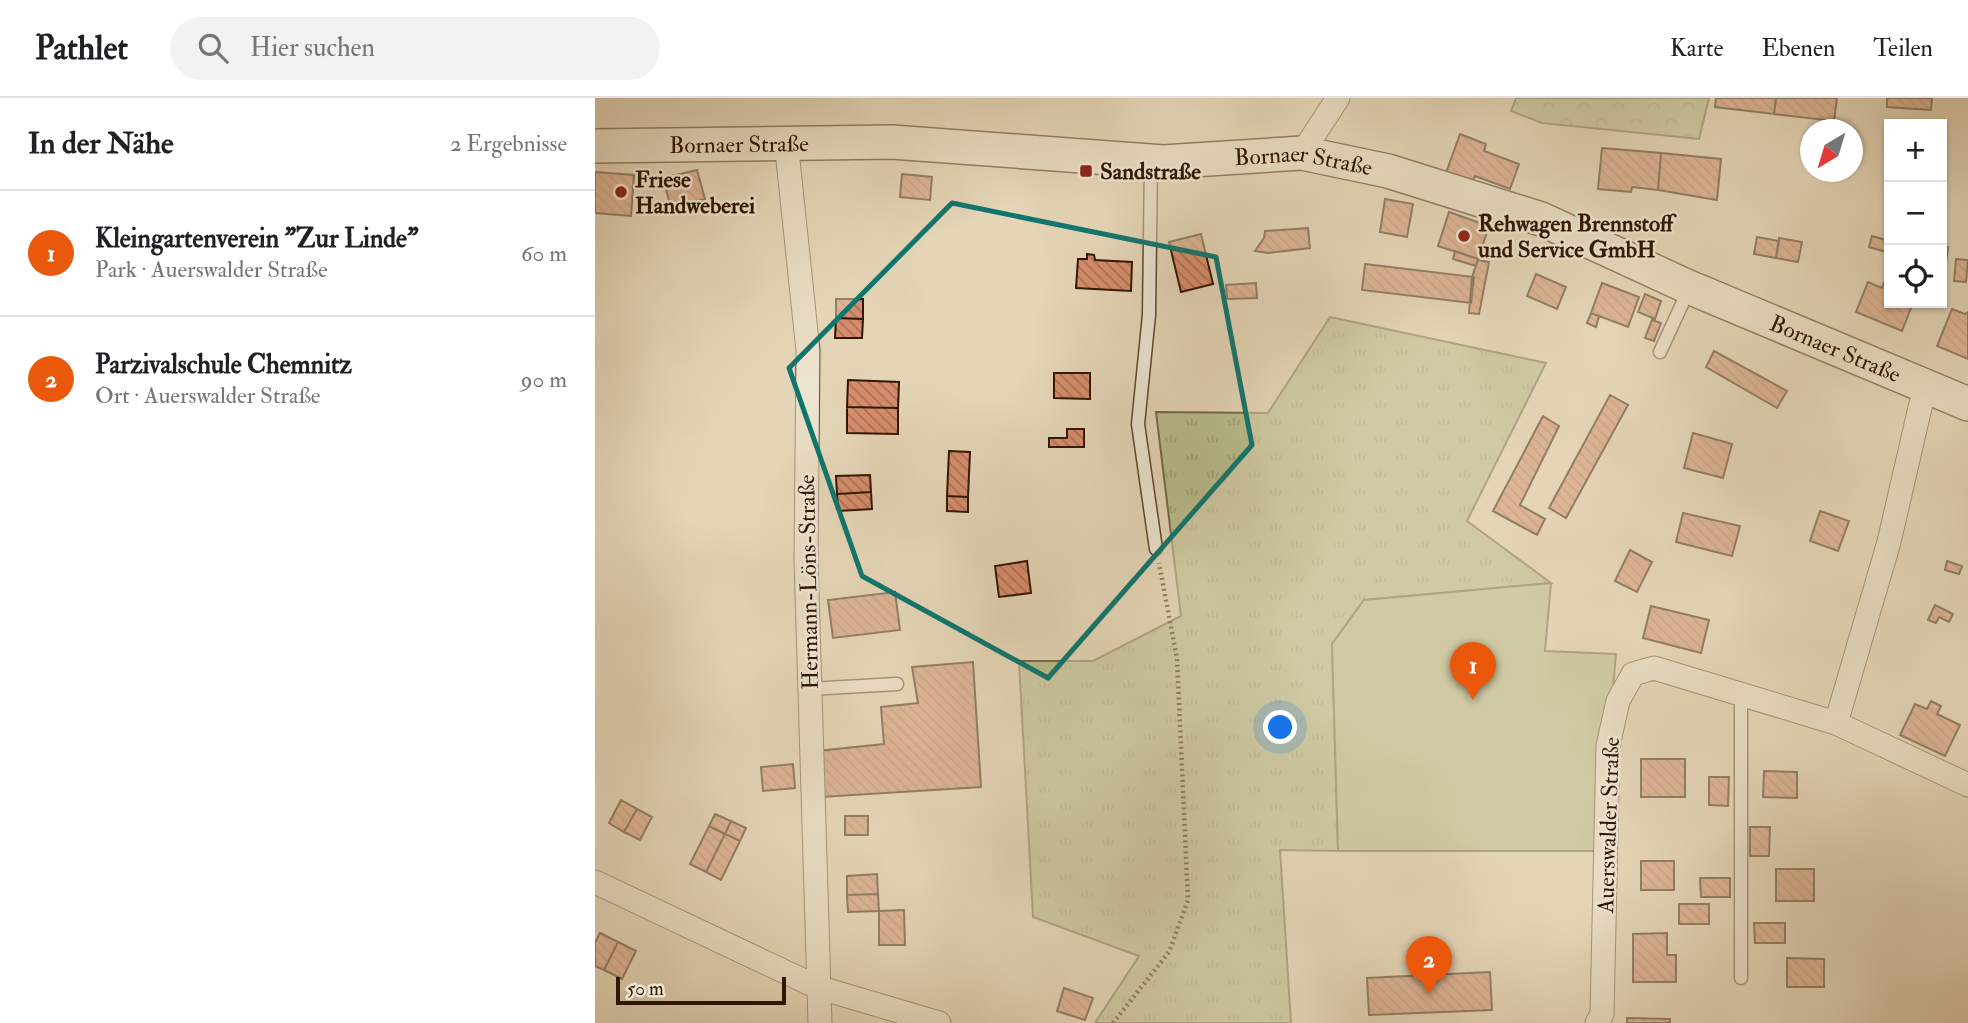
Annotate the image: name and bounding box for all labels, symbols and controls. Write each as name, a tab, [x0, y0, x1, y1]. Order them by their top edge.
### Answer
search box	[170, 17, 660, 80]
text: Pathlet	[35, 28, 128, 69]
icon: search	[194, 29, 232, 67]
text: Hier suchen	[250, 32, 375, 64]
text: Karte	[1670, 33, 1723, 64]
text: Ebenen	[1761, 33, 1835, 64]
text: Teilen	[1873, 33, 1933, 64]
north arrow	[1800, 119, 1863, 182]
map controls	[1884, 119, 1947, 308]
button: +	[1884, 119, 1947, 182]
text: In der Nähe	[28, 125, 173, 162]
text: 2 Ergebnisse	[450, 129, 567, 158]
street label: Bornaer Straße	[669, 129, 809, 160]
street label: Bornaer Straße	[1233, 139, 1375, 182]
place label: Sandstraße	[1100, 157, 1201, 186]
marker: Sandstraße	[1078, 163, 1094, 179]
place label: Friese Handweberei	[635, 165, 755, 220]
button: −	[1884, 182, 1947, 245]
marker: Friese Handweberei	[613, 184, 629, 200]
place label: Rehwagen Brennstoff und Service GmbH	[1477, 209, 1677, 264]
text: Kleingartenverein "Zur Linde"	[95, 223, 418, 255]
marker: Rehwagen Brennstoff und Service GmbH	[1456, 228, 1472, 244]
text: 1	[47, 239, 55, 268]
text: 60 m	[521, 239, 567, 268]
button: locate	[1884, 245, 1947, 308]
text: Park · Auerswalder Straße	[95, 255, 328, 284]
street label: Bornaer Straße	[1765, 309, 1906, 389]
text: Parzivalschule Chemnitz	[95, 349, 352, 381]
text: 2	[45, 365, 57, 394]
text: 90 m	[521, 365, 567, 394]
text: Ort · Auerswalder Straße	[95, 381, 320, 410]
street label: Hermann-Löns-Straße	[792, 474, 825, 690]
pin: 1	[1450, 642, 1496, 700]
your location	[1263, 710, 1297, 744]
street label: Auerswalder Straße	[1591, 736, 1626, 915]
pin: 2	[1406, 936, 1452, 994]
scale bar	[616, 974, 786, 1006]
text: 50 m	[627, 977, 664, 1001]

